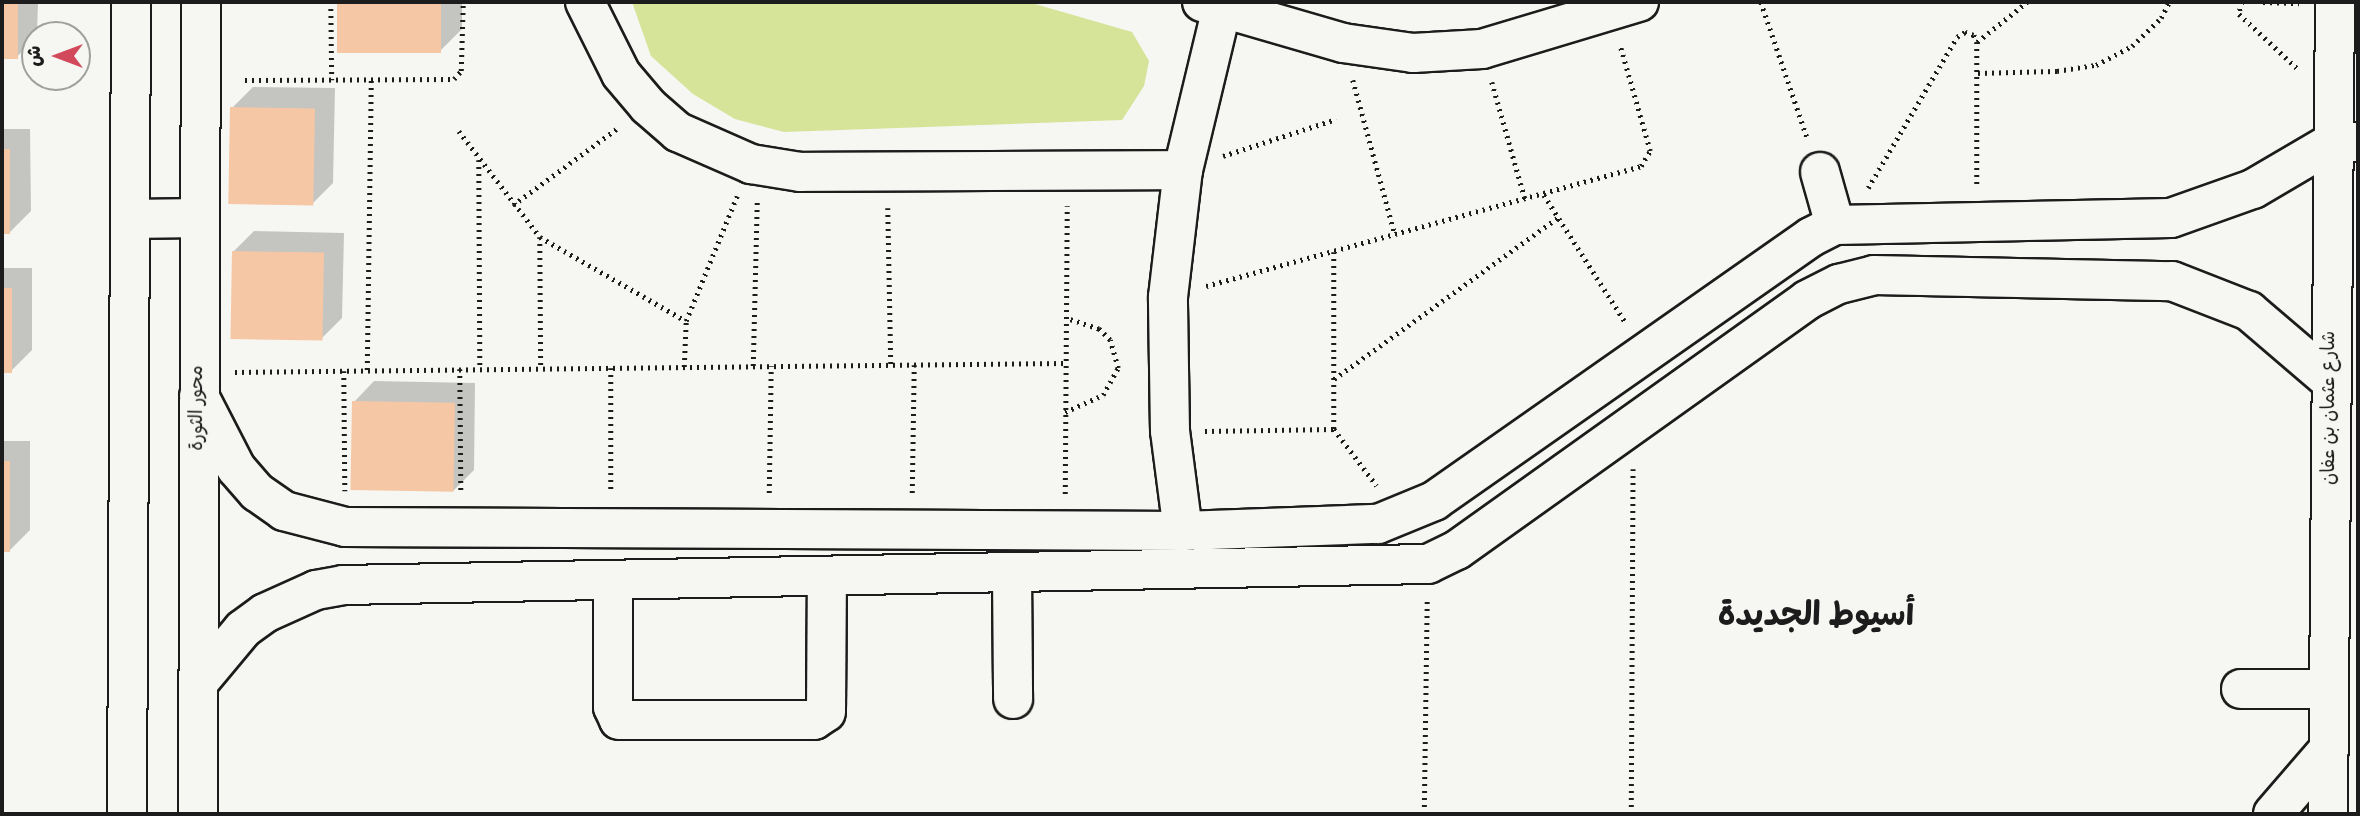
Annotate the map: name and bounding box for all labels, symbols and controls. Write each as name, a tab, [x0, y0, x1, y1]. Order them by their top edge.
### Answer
north arrow	[21, 21, 91, 91]
text: ش	[25, 46, 48, 66]
street label: شارع عثمان بن عفان	[2320, 331, 2342, 485]
street label: محور الثورة	[188, 365, 210, 451]
district label: أسيوط الجديدة	[1718, 600, 1914, 640]

